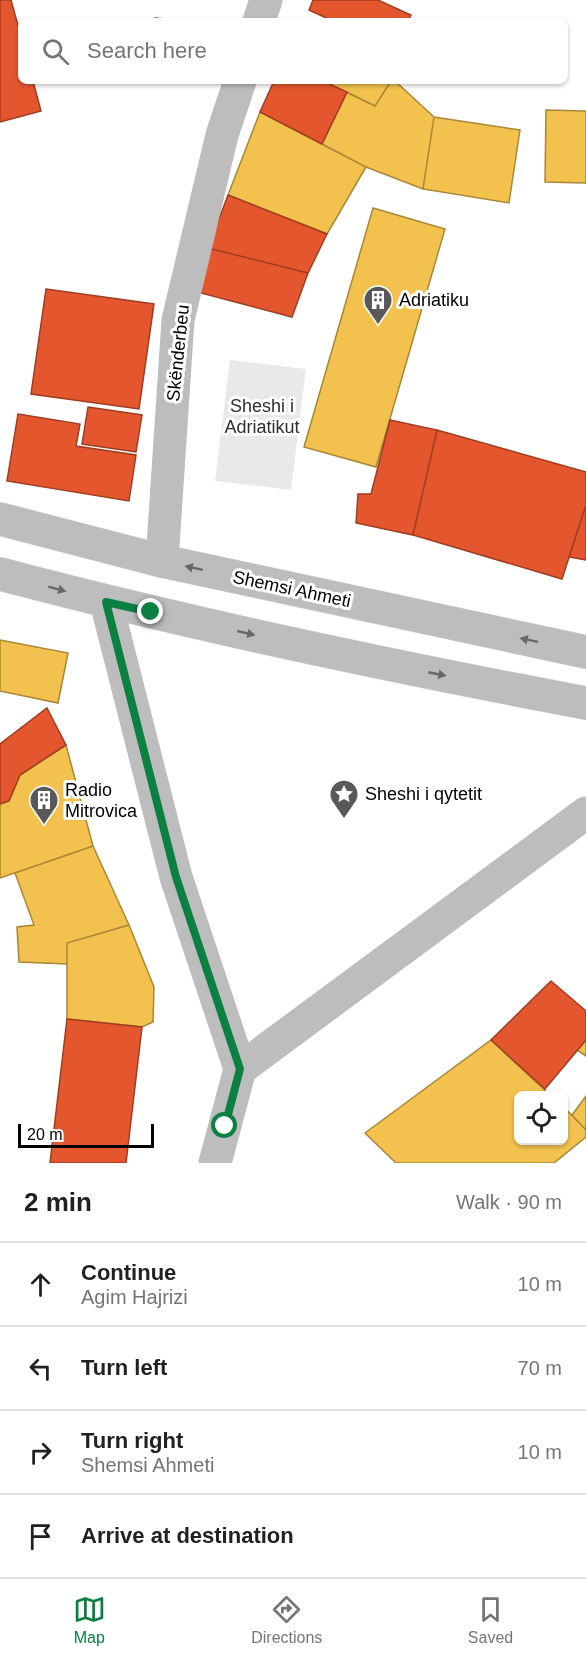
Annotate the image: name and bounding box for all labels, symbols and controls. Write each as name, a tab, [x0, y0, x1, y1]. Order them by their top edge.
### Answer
search box	[18, 18, 568, 84]
icon: search	[39, 35, 72, 68]
text: Search here	[87, 38, 207, 63]
building icon: Adriatiku	[362, 284, 394, 326]
place label: Adriatiku	[399, 290, 469, 310]
street label: Skënderbeu	[163, 304, 193, 402]
park label: Sheshi i Adriatikut	[224, 396, 300, 437]
one-way arrow	[185, 563, 204, 572]
street label: Shemsi Ahmeti	[231, 567, 353, 611]
one-way arrow	[48, 585, 66, 594]
route end	[137, 598, 163, 624]
one-way arrow	[237, 629, 256, 639]
one-way arrow	[519, 635, 538, 644]
one-way arrow	[428, 670, 447, 679]
place icon: Sheshi i qytetit	[328, 778, 360, 820]
place label: Radio Mitrovica	[65, 780, 138, 821]
building icon: Radio Mitrovica	[28, 784, 60, 826]
place label: Sheshi i qytetit	[365, 784, 482, 804]
map controls	[514, 1091, 568, 1145]
button: locate	[514, 1091, 568, 1145]
route start	[211, 1112, 237, 1138]
scale bar	[18, 1121, 154, 1148]
text: 20 m	[27, 1126, 63, 1143]
text: 2 min	[24, 1187, 92, 1217]
text: Walk · 90 m	[456, 1191, 562, 1213]
text: Continue	[81, 1260, 176, 1285]
icon: ahead	[24, 1268, 57, 1301]
text: 10 m	[518, 1273, 562, 1295]
text: Agim Hajrizi	[81, 1286, 188, 1308]
icon: left	[24, 1352, 57, 1385]
text: Turn left	[81, 1355, 167, 1380]
text: 70 m	[518, 1357, 562, 1379]
text: Turn right	[81, 1428, 183, 1453]
icon: right	[24, 1436, 57, 1469]
text: 10 m	[518, 1441, 562, 1463]
text: Shemsi Ahmeti	[81, 1454, 214, 1476]
icon: arrive	[24, 1520, 57, 1553]
text: Arrive at destination	[81, 1523, 294, 1548]
tab: Map	[73, 1593, 106, 1647]
tab: Directions	[251, 1593, 322, 1647]
tab: Saved	[468, 1593, 513, 1647]

